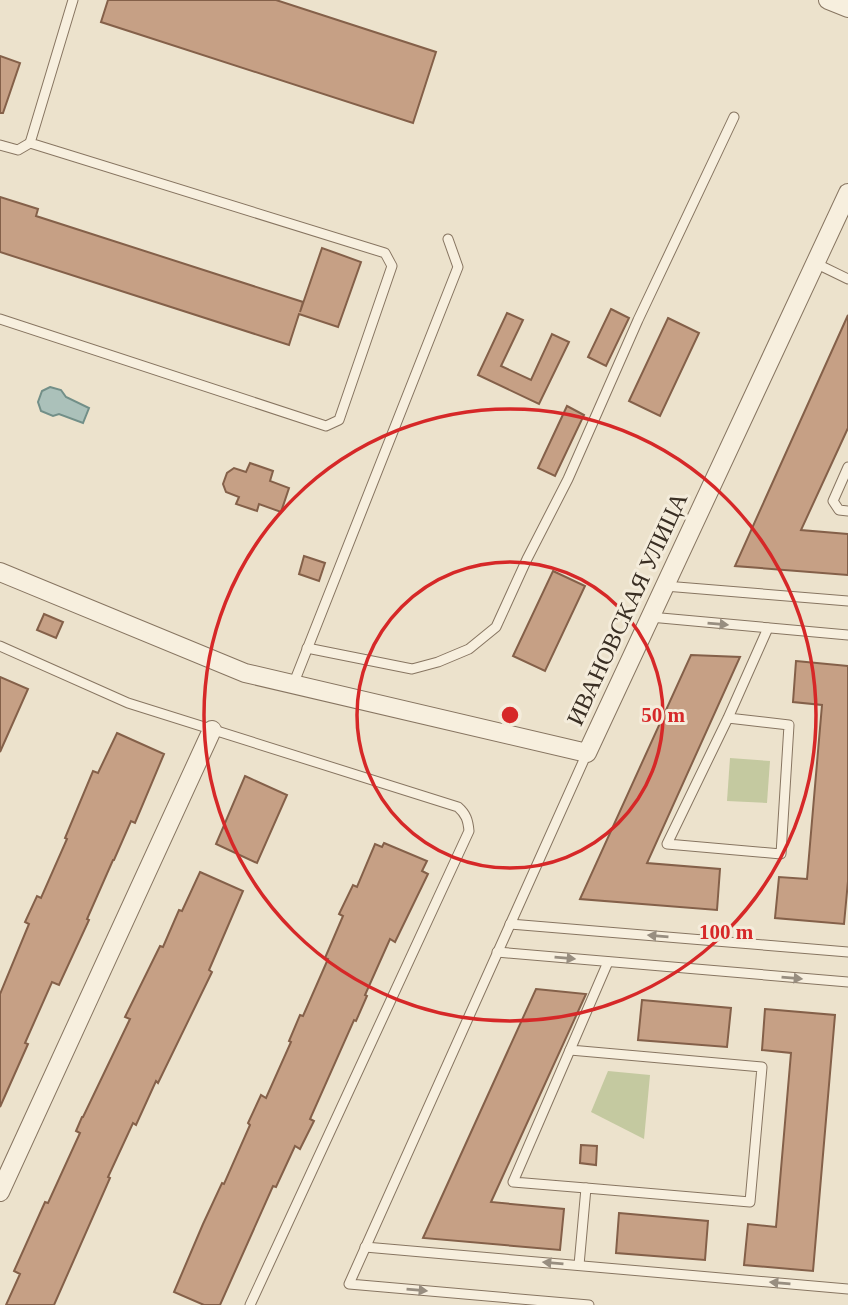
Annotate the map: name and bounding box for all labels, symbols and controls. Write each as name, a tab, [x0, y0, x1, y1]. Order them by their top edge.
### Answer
street label: ИВАНОВСКАЯ УЛИЦА	[562, 488, 693, 729]
one-way arrow	[707, 619, 729, 630]
centre of rings	[498, 703, 522, 727]
text: 50 m	[641, 703, 685, 727]
text: 100 m	[699, 920, 754, 944]
one-way arrow	[647, 930, 669, 941]
one-way arrow	[554, 953, 576, 964]
one-way arrow	[781, 973, 803, 984]
one-way arrow	[542, 1257, 564, 1268]
one-way arrow	[769, 1277, 791, 1288]
one-way arrow	[406, 1285, 428, 1296]

